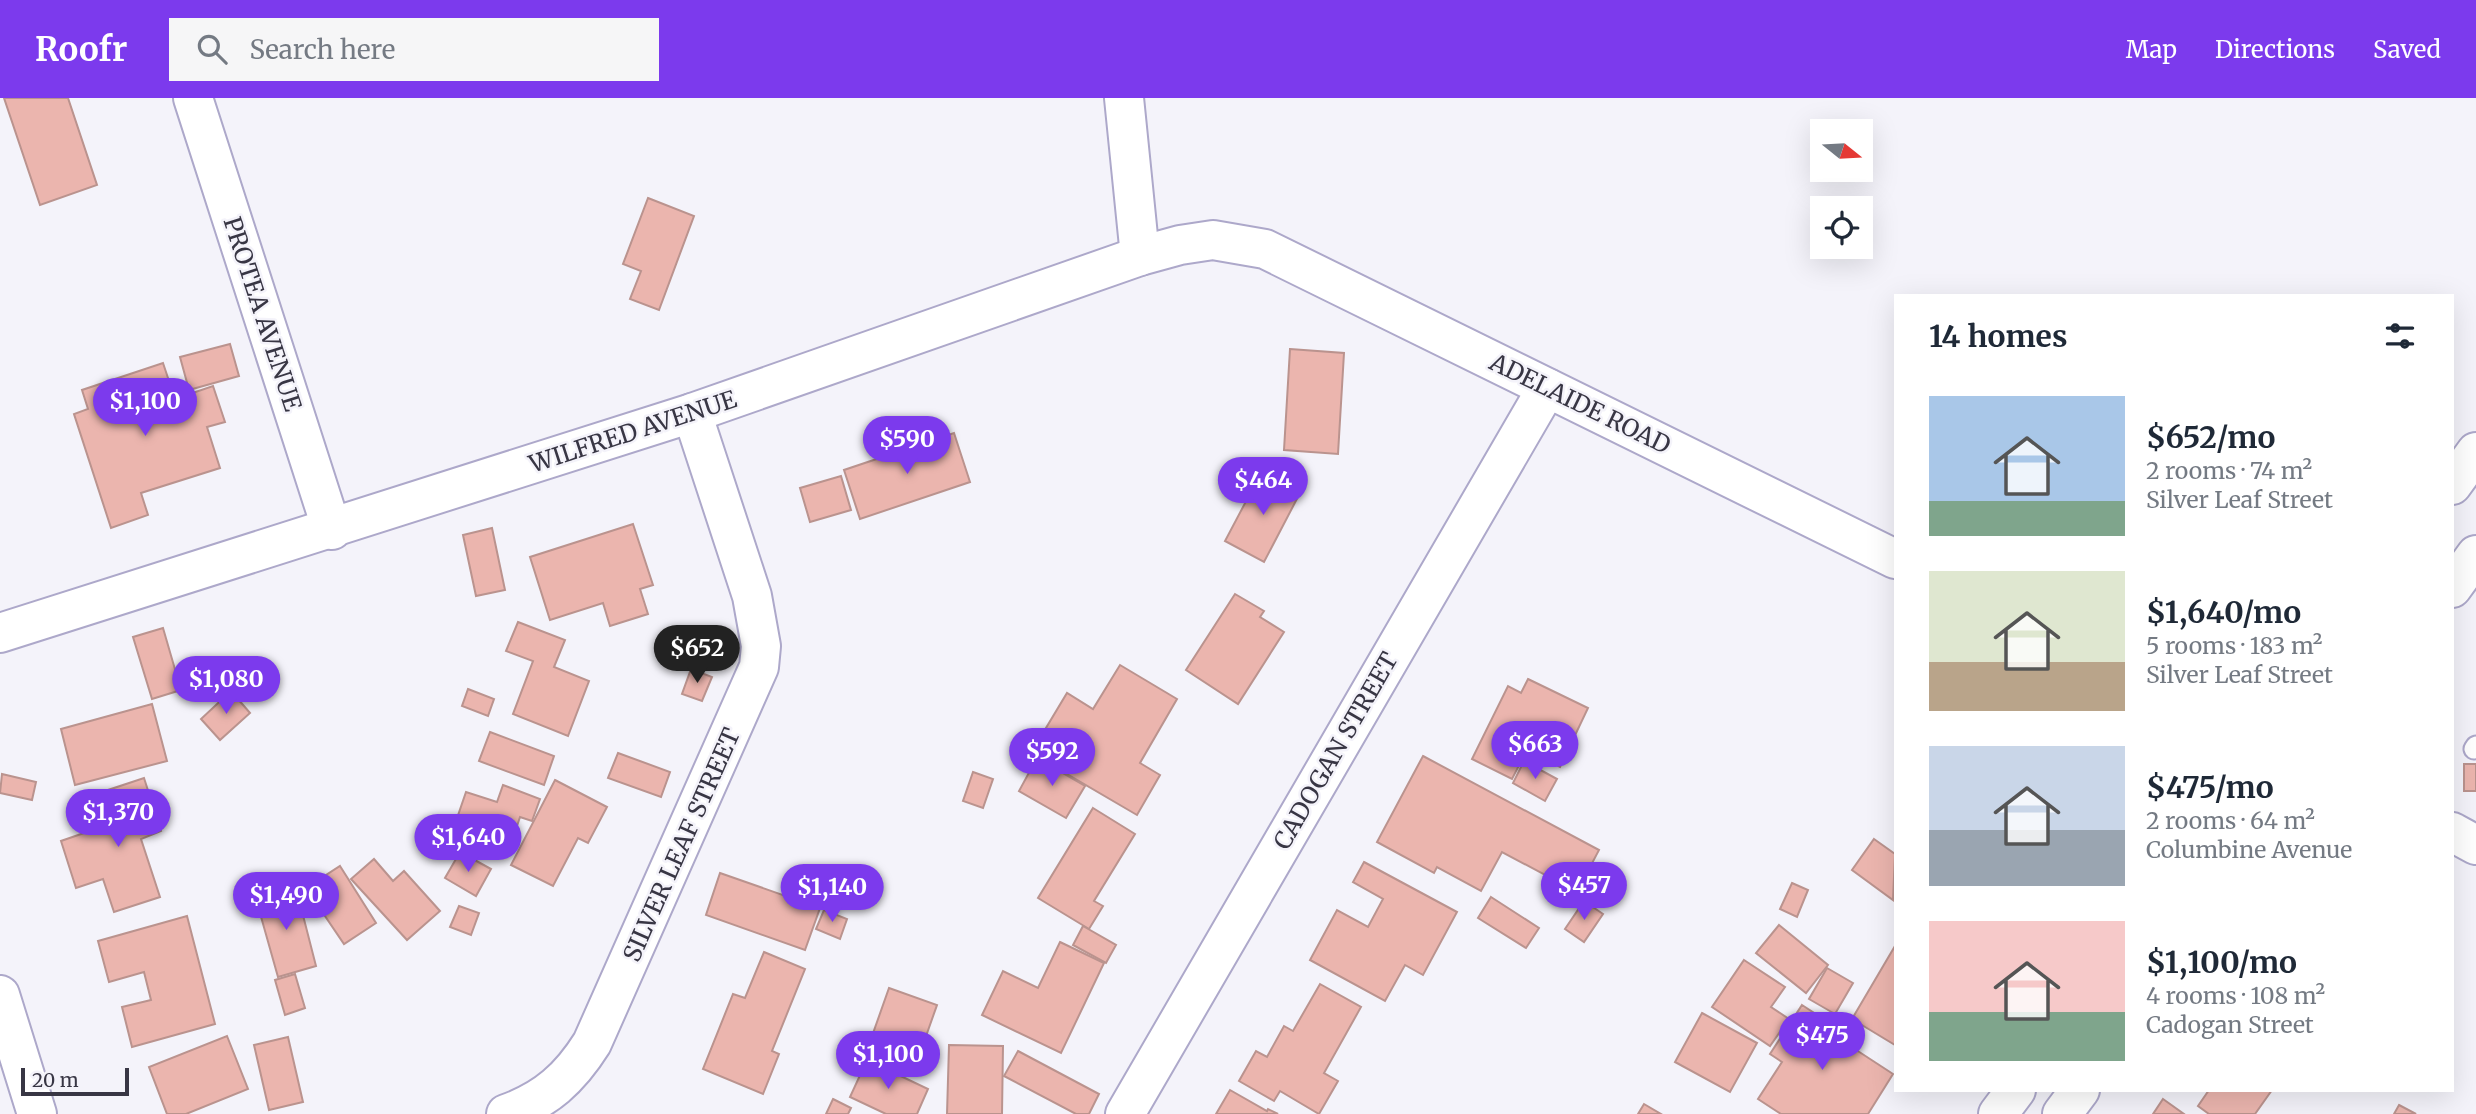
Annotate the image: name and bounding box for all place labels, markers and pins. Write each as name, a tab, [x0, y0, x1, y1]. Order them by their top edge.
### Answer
pin: $1,100	[88, 378, 202, 438]
pin: $590	[866, 416, 948, 476]
pin: $464	[1222, 458, 1304, 517]
pin: $652	[656, 626, 738, 685]
pin: $1,080	[169, 656, 283, 716]
pin: $663	[1494, 722, 1576, 781]
pin: $592	[1011, 728, 1093, 788]
pin: $1,370	[61, 790, 175, 849]
pin: $1,640	[411, 814, 525, 874]
pin: $457	[1543, 862, 1625, 922]
pin: $1,140	[775, 864, 889, 924]
pin: $1,490	[229, 872, 343, 932]
pin: $475	[1781, 1012, 1863, 1072]
pin: $1,100	[831, 1032, 945, 1091]

